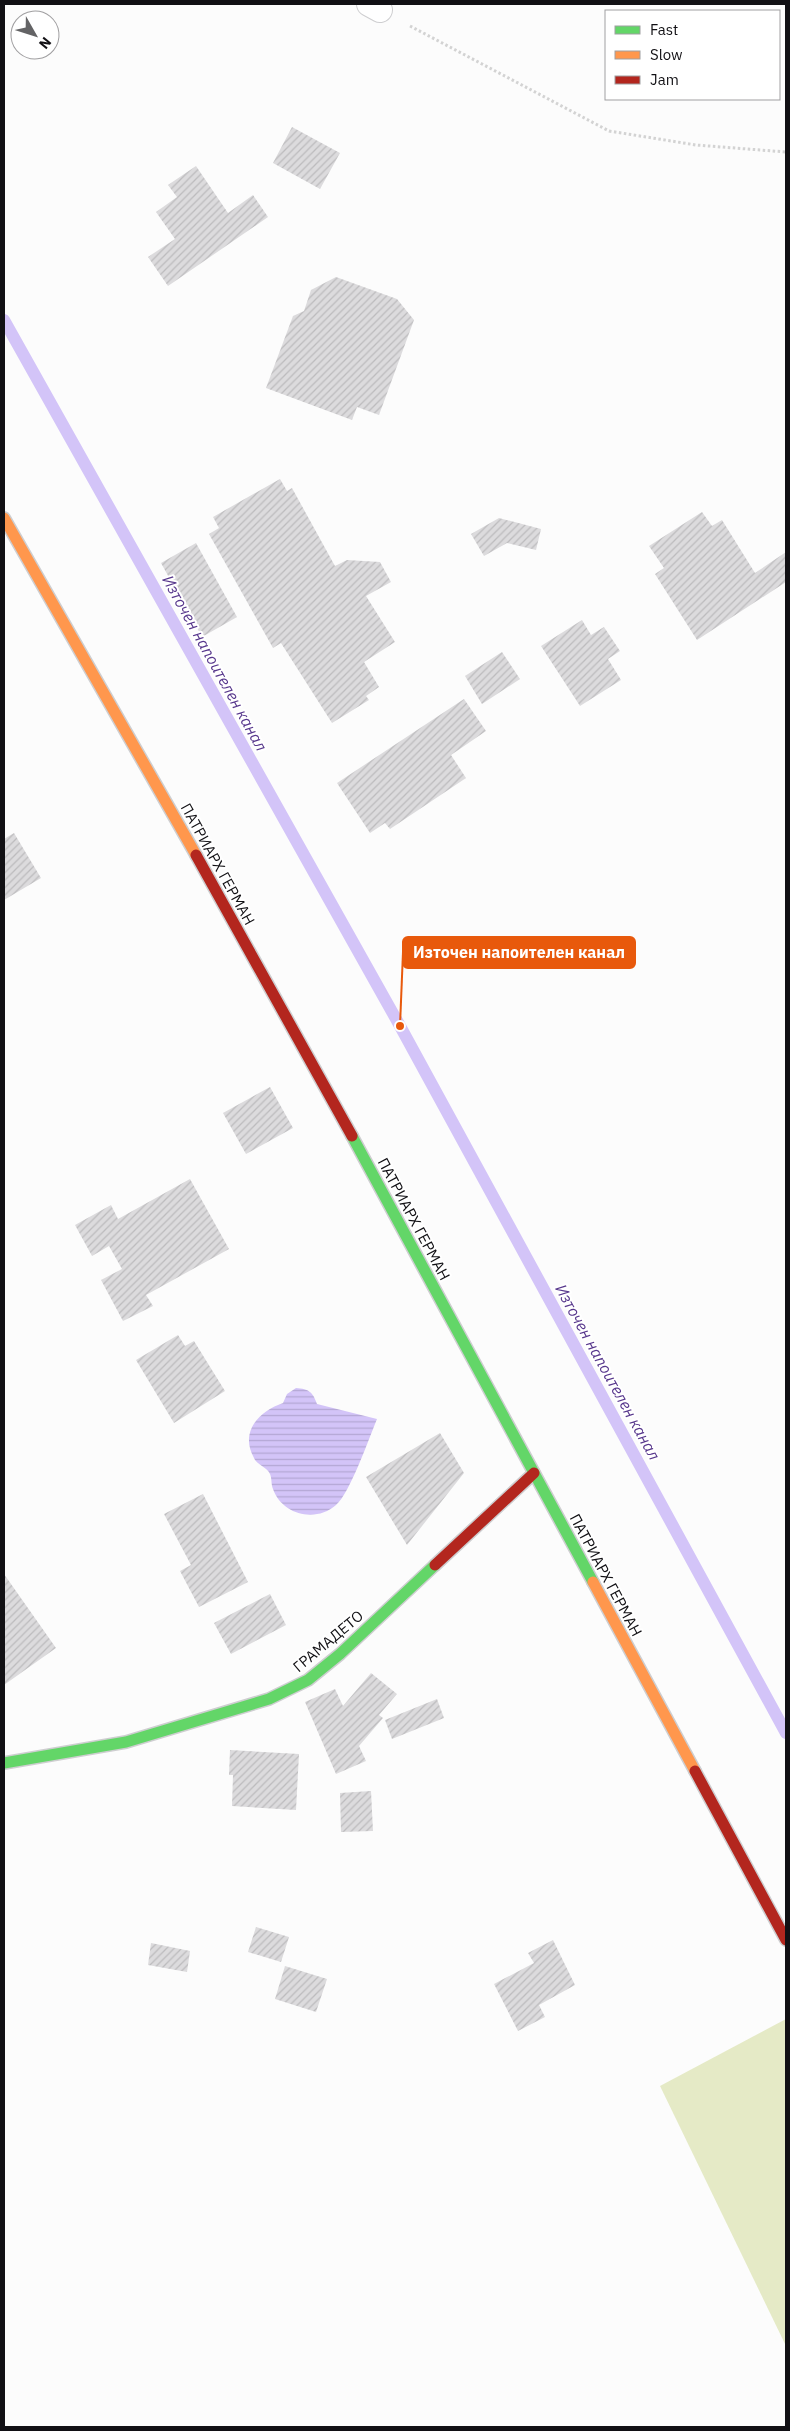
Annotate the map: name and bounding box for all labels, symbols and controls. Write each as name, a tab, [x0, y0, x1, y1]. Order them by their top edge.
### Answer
north arrow	[10, 10, 60, 60]
legend	[605, 10, 780, 100]
text: Fast	[650, 20, 678, 39]
text: N	[35, 34, 55, 53]
text: Slow	[650, 45, 683, 64]
text: Jam	[650, 70, 679, 89]
water label: Източен напоителен канал	[158, 571, 272, 755]
street label: ПАТРИАРХ ГЕРМАН	[177, 800, 259, 928]
callout: Източен напоителен канал	[403, 937, 635, 968]
text: Източен напоителен канал	[413, 942, 625, 962]
street label: ПАТРИАРХ ГЕРМАН	[374, 1154, 454, 1284]
water label: Източен напоителен канал	[551, 1280, 665, 1464]
street label: ПАТРИАРХ ГЕРМАН	[566, 1510, 646, 1640]
street label: ГРАМАДЕТО	[289, 1606, 367, 1676]

